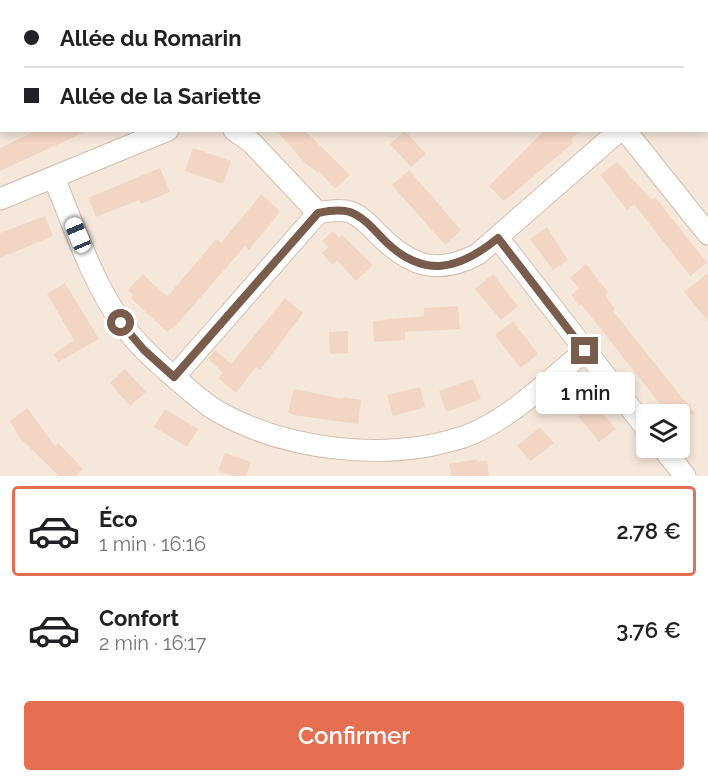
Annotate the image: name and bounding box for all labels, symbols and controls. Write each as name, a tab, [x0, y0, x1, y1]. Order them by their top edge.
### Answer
text: Allée du Romarin	[60, 25, 241, 51]
text: Allée de la Sariette	[60, 83, 261, 109]
car	[63, 215, 93, 255]
route start	[107, 309, 134, 336]
route end	[571, 337, 598, 364]
callout: 1 min	[536, 372, 634, 414]
text: 1 min	[561, 381, 610, 405]
map controls	[636, 404, 690, 458]
button: layers	[636, 404, 690, 458]
icon: car	[27, 504, 81, 558]
text: Éco	[99, 506, 138, 532]
text: 2.78 €	[616, 518, 681, 544]
text: 1 min · 16:16	[99, 532, 206, 556]
icon: car	[27, 603, 81, 657]
text: Confort	[99, 605, 179, 631]
text: 3.76 €	[616, 617, 681, 643]
text: 2 min · 16:17	[99, 631, 206, 655]
button: Confirmer	[24, 701, 684, 770]

